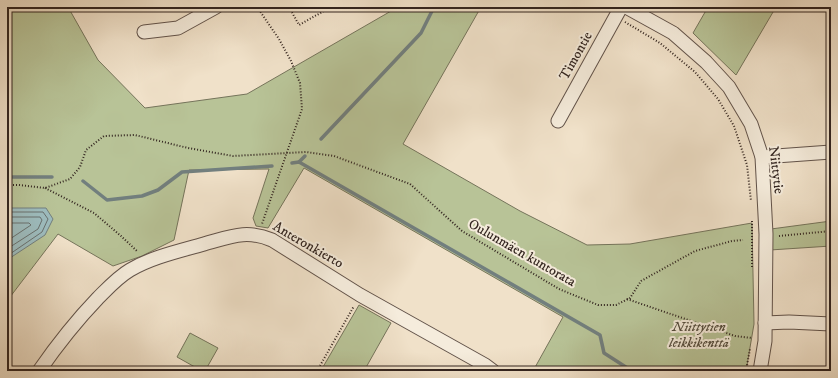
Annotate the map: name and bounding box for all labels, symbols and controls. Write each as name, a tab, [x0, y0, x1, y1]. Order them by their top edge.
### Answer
street label: Timontie	[555, 28, 597, 83]
street label: Niittytie	[764, 145, 788, 195]
street label: Oulunmäen kuntorata	[465, 215, 579, 291]
street label: Anteronkierto	[269, 218, 347, 273]
park label: Niittytien leikkikenttä	[668, 318, 730, 352]

